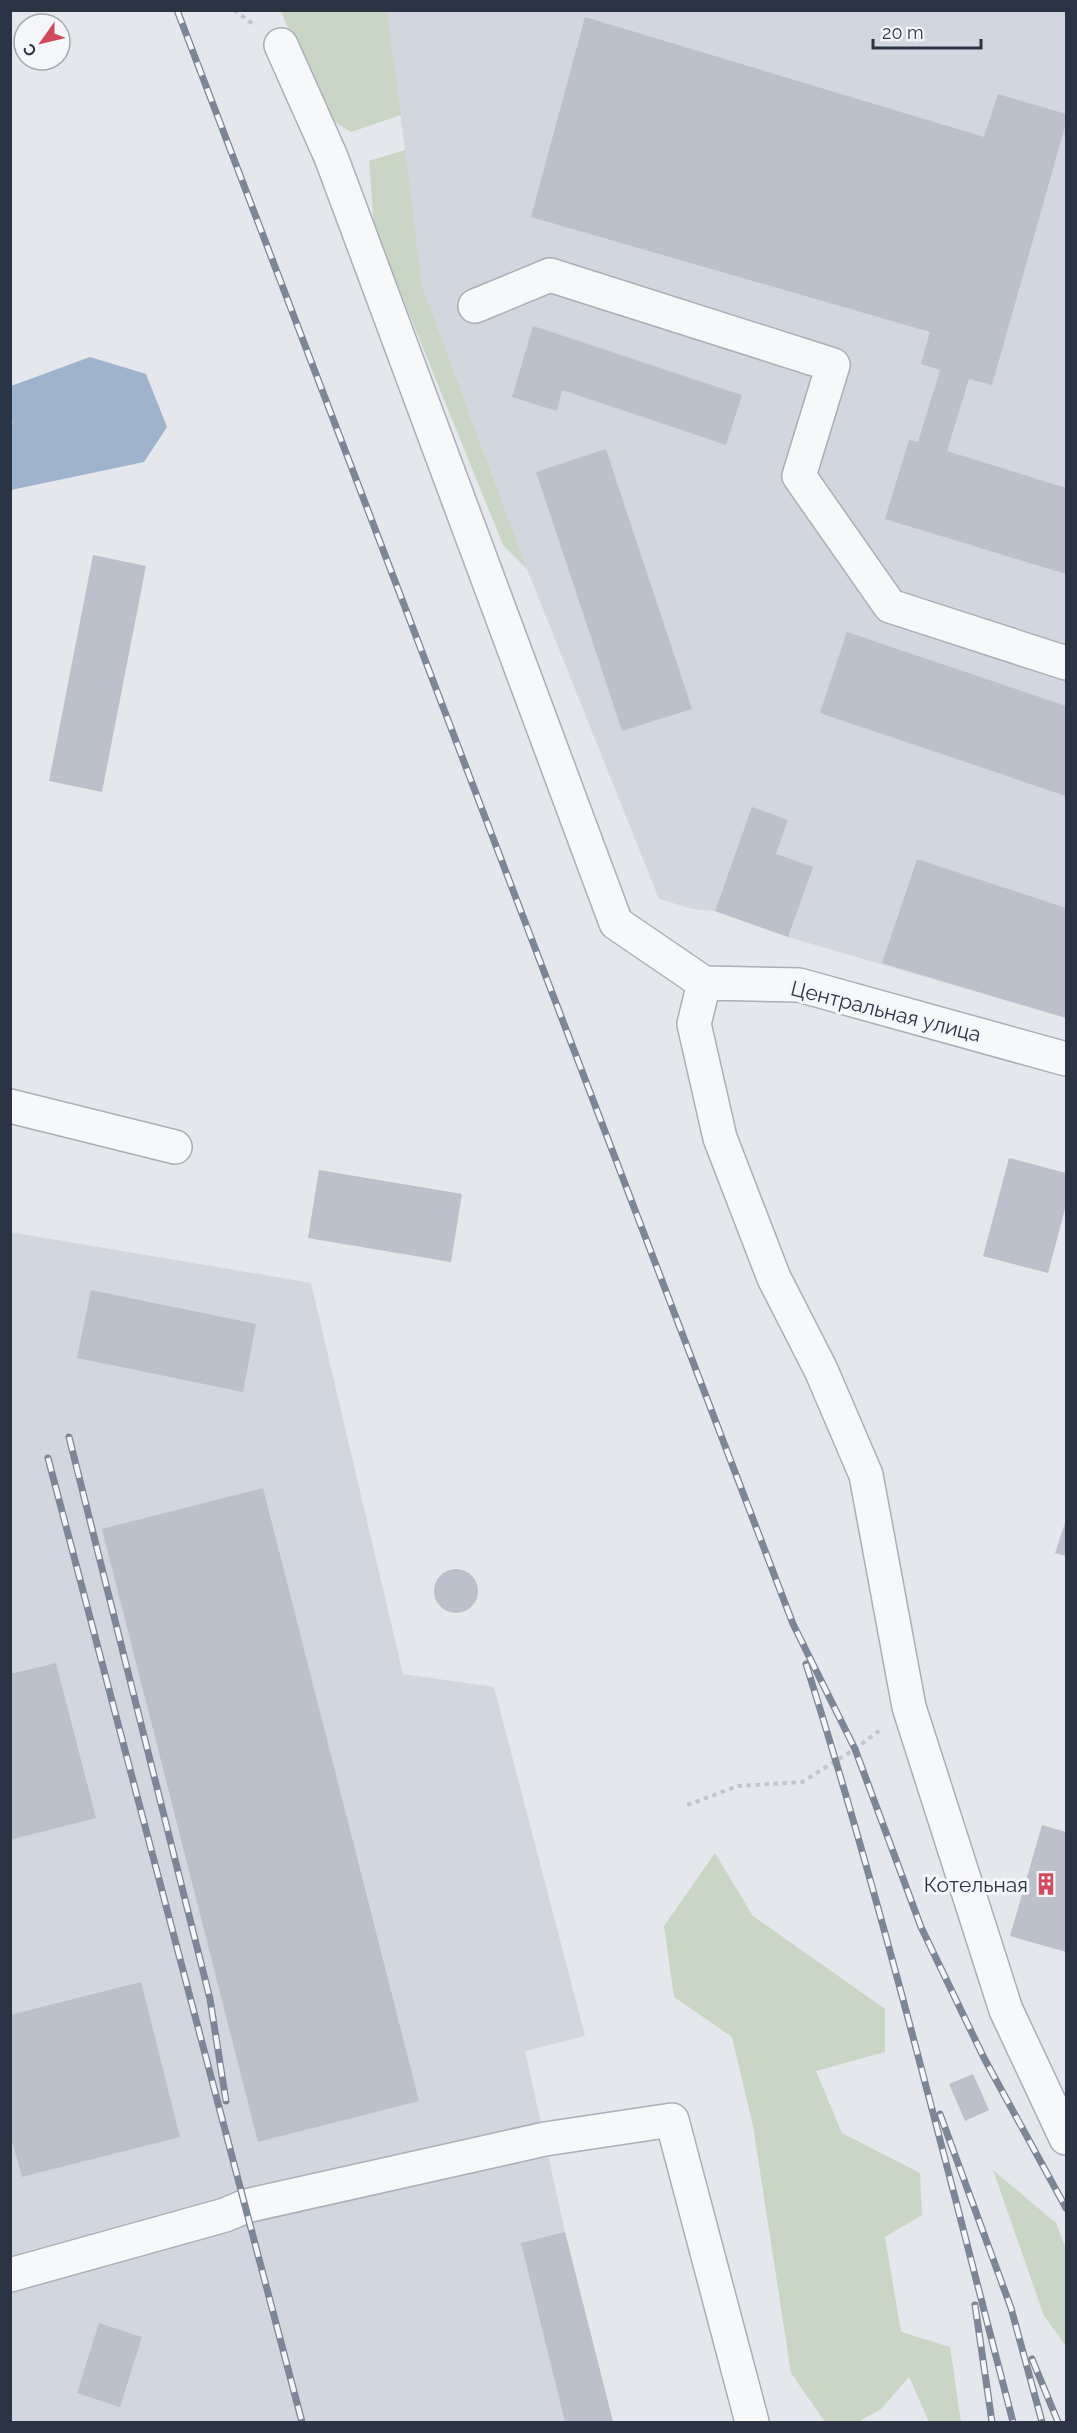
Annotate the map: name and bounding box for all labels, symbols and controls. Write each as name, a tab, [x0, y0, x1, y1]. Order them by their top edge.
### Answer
north arrow	[12, 12, 72, 72]
scale bar	[873, 12, 981, 50]
text: 20 m	[882, 22, 924, 43]
text: С	[19, 40, 41, 60]
street label: Центральная улица	[788, 975, 984, 1047]
building icon: Котельная	[1033, 1871, 1059, 1897]
place label: Котельная	[924, 1872, 1028, 1897]

